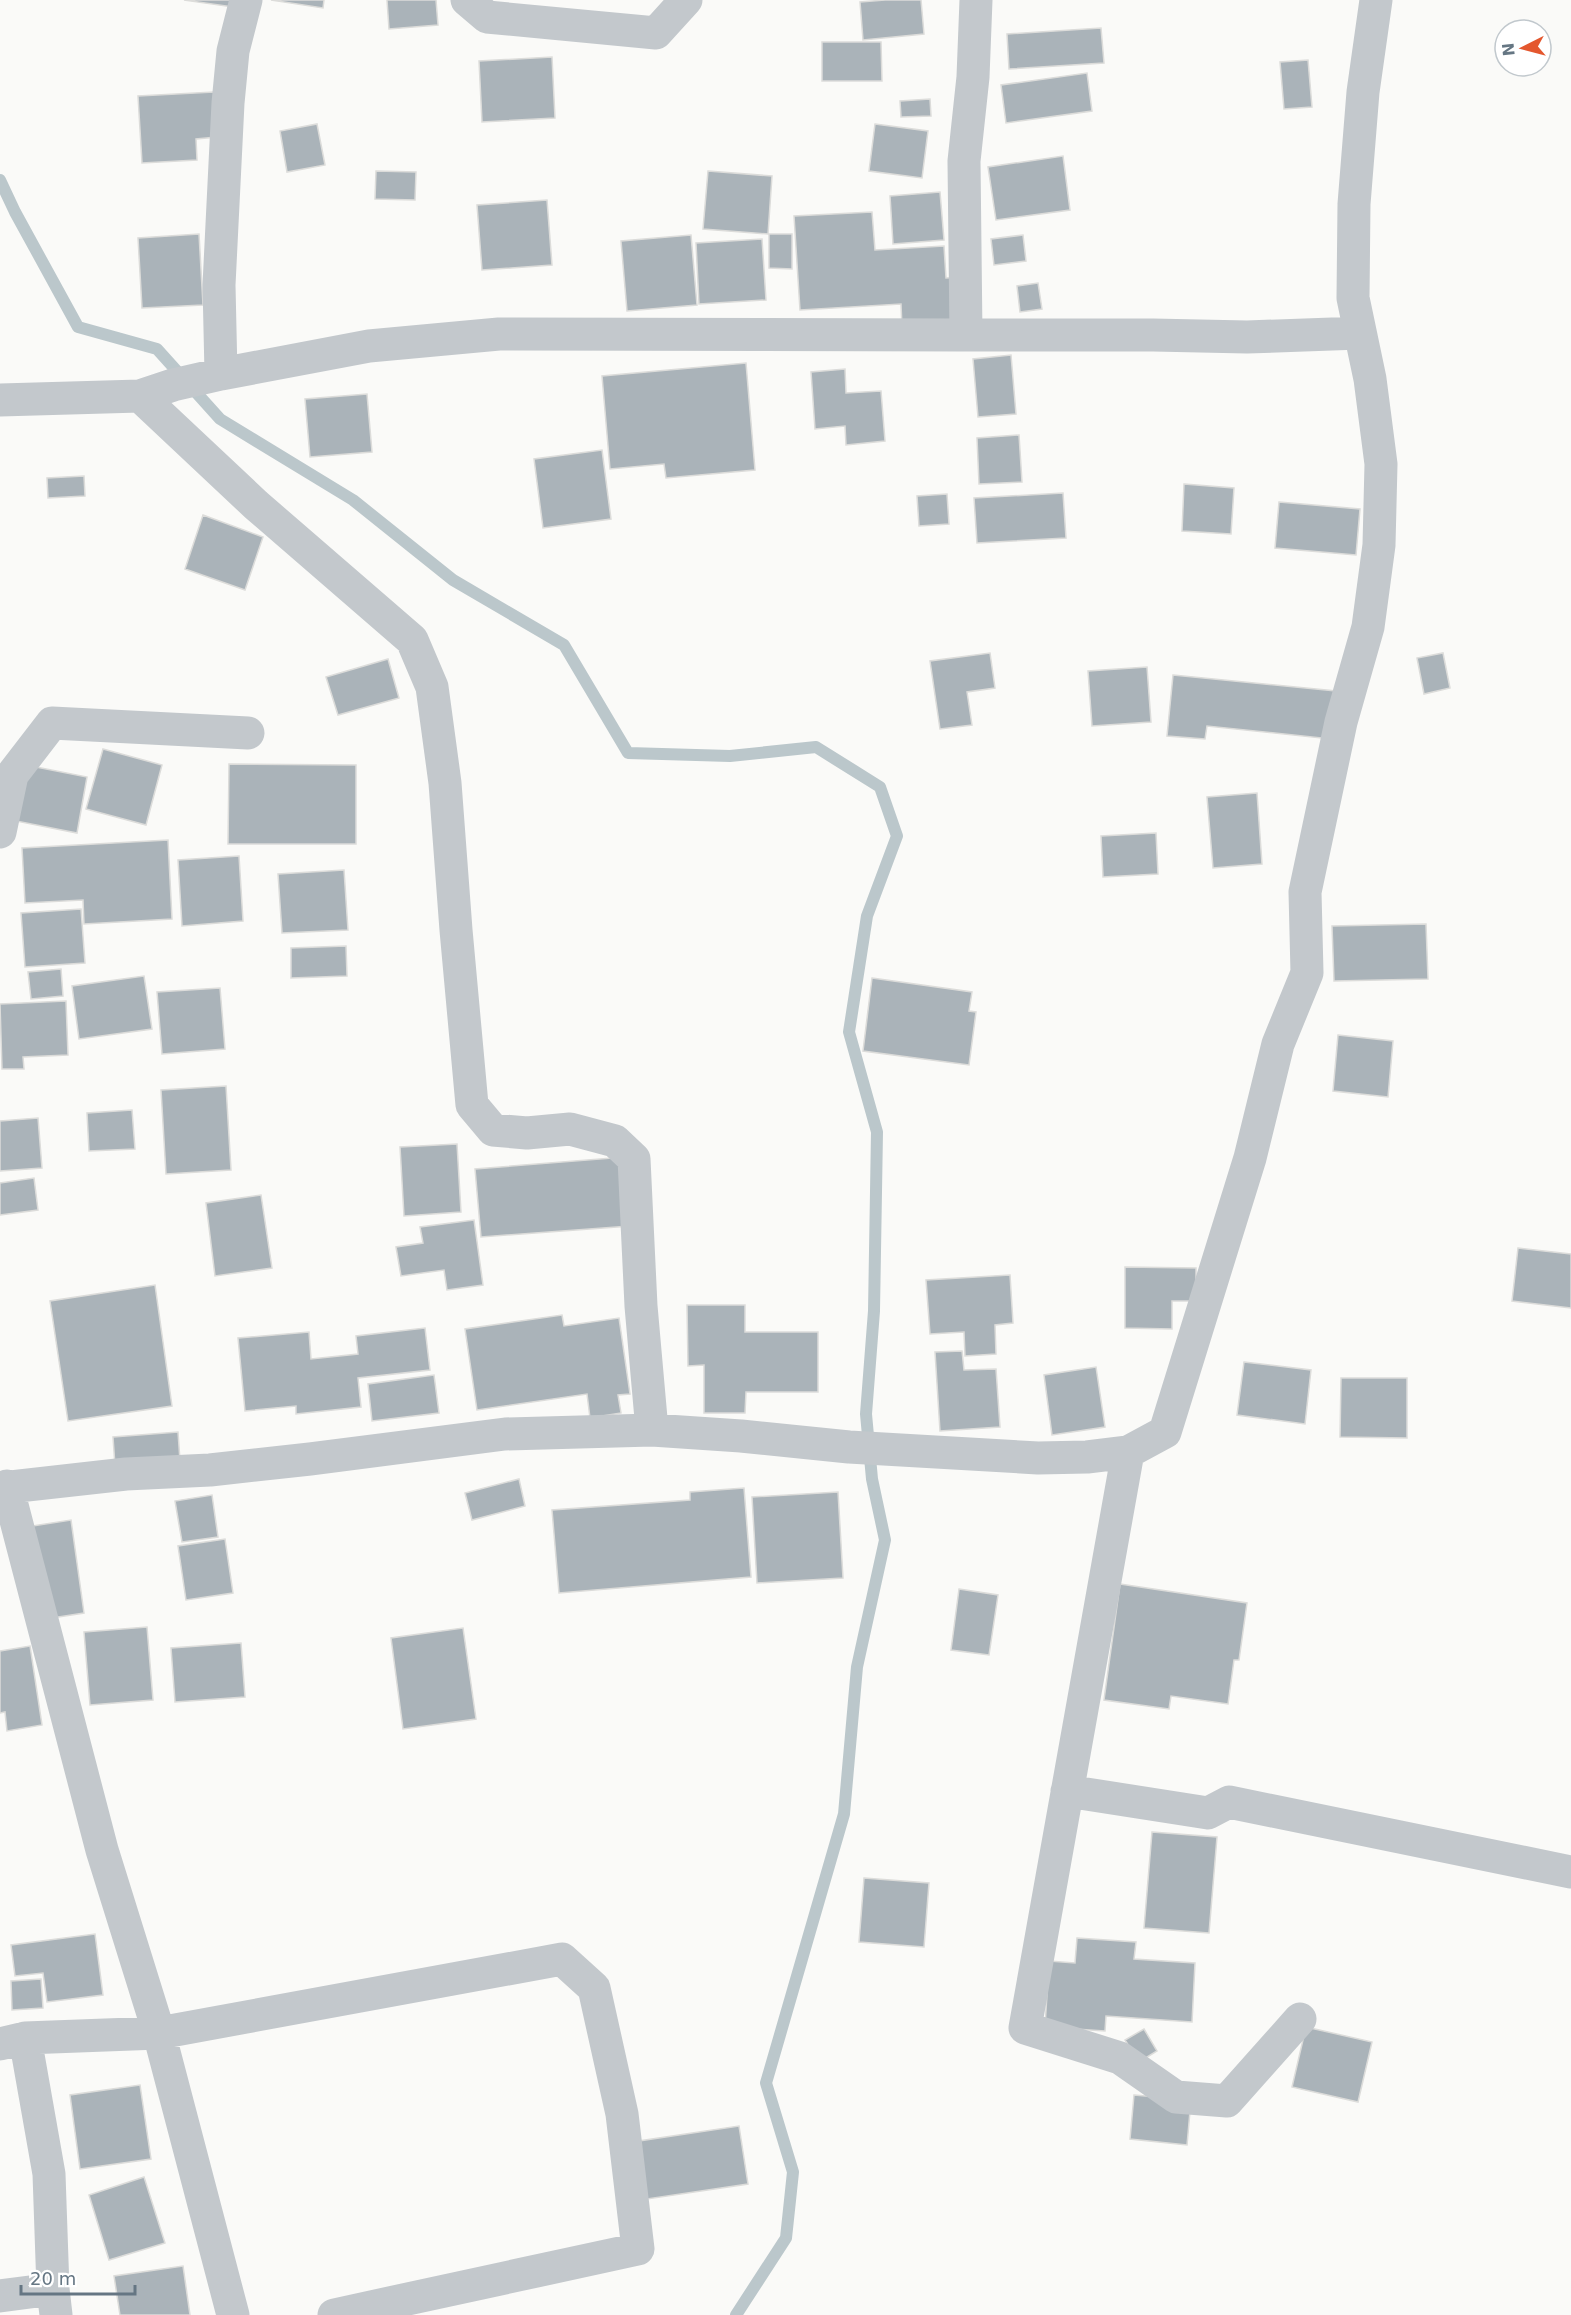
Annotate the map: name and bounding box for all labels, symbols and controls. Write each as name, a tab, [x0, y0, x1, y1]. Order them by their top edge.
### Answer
north arrow	[1493, 18, 1553, 78]
text: N	[1498, 42, 1519, 57]
scale bar	[21, 2258, 135, 2296]
text: 20 m	[30, 2268, 76, 2289]

